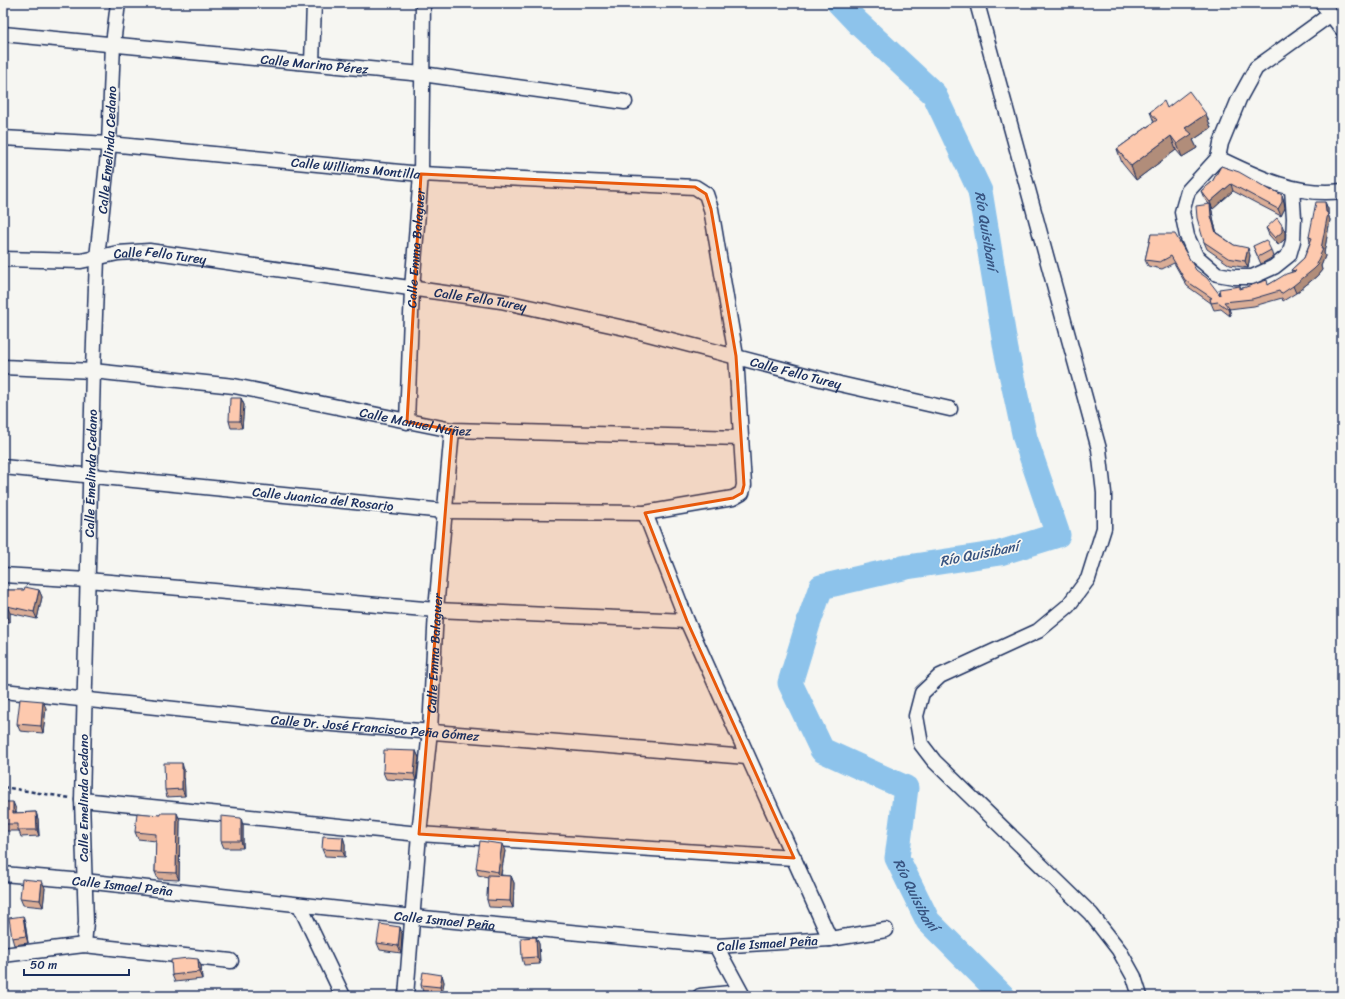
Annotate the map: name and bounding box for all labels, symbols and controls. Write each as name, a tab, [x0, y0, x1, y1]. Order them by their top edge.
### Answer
street label: Calle Marino Pérez	[260, 47, 370, 80]
street label: Calle Emelinda Cedano	[90, 85, 123, 215]
street label: Calle Williams Montilla	[290, 150, 422, 185]
street label: Calle Emma Balaguer	[400, 187, 431, 308]
water label: Río Quisibaní	[968, 189, 1006, 276]
street label: Calle Fello Turey	[111, 239, 208, 271]
street label: Calle Fello Turey	[433, 280, 529, 318]
street label: Calle Fello Turey	[748, 350, 844, 396]
street label: Calle Manuel Núñez	[358, 400, 472, 442]
street label: Calle Emelinda Cedano	[77, 409, 104, 538]
street label: Calle Juanica del Rosario	[251, 480, 395, 518]
water label: Río Quisibaní	[937, 533, 1025, 574]
street label: Calle Emma Balaguer	[419, 592, 449, 714]
street label: Calle Dr. José Francisco Peña Gómez	[270, 708, 481, 747]
street label: Calle Emelinda Cedano	[72, 734, 95, 862]
water label: Río Quisibaní	[886, 854, 948, 941]
street label: Calle Ismael Peña	[71, 869, 174, 902]
street label: Calle Ismael Peña	[393, 904, 496, 936]
street label: Calle Ismael Peña	[716, 928, 819, 957]
scale bar	[24, 951, 129, 977]
text: 50 m	[30, 954, 57, 976]

